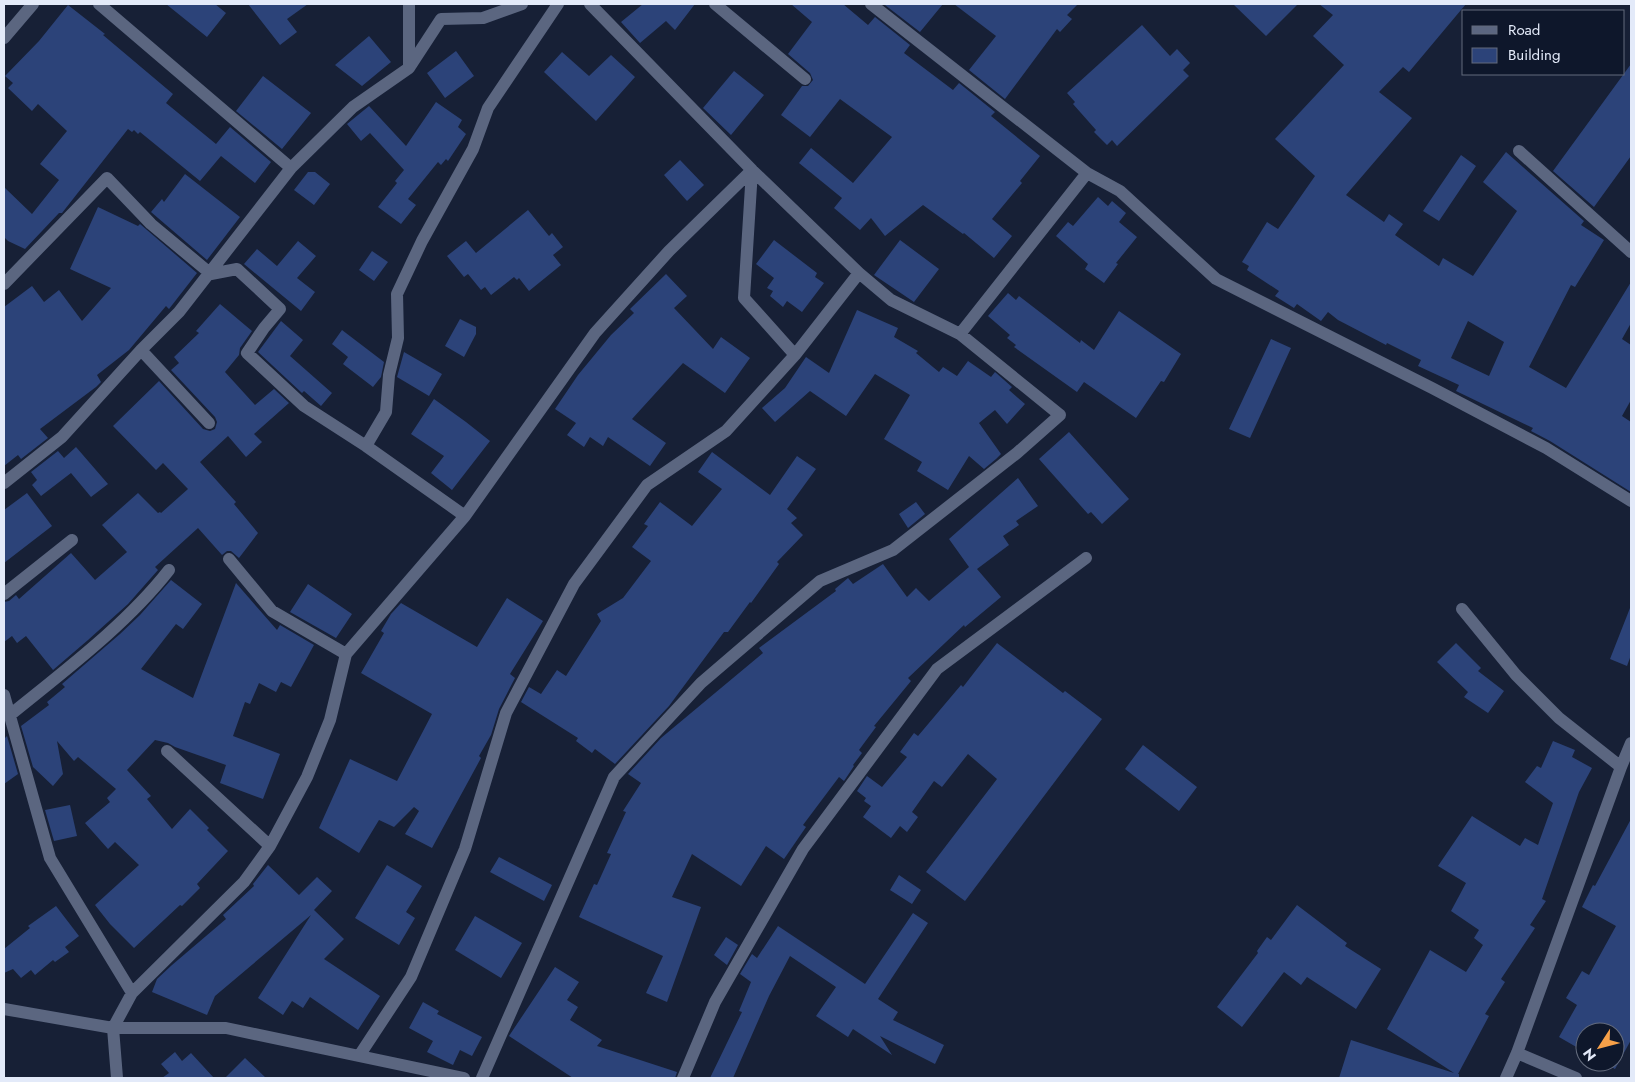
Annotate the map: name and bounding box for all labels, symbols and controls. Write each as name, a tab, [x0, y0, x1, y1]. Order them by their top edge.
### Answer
legend	[1462, 10, 1625, 75]
text: Road	[1508, 19, 1540, 41]
text: Building	[1508, 44, 1560, 66]
north arrow	[1575, 1022, 1625, 1072]
text: N	[1578, 1044, 1601, 1065]

